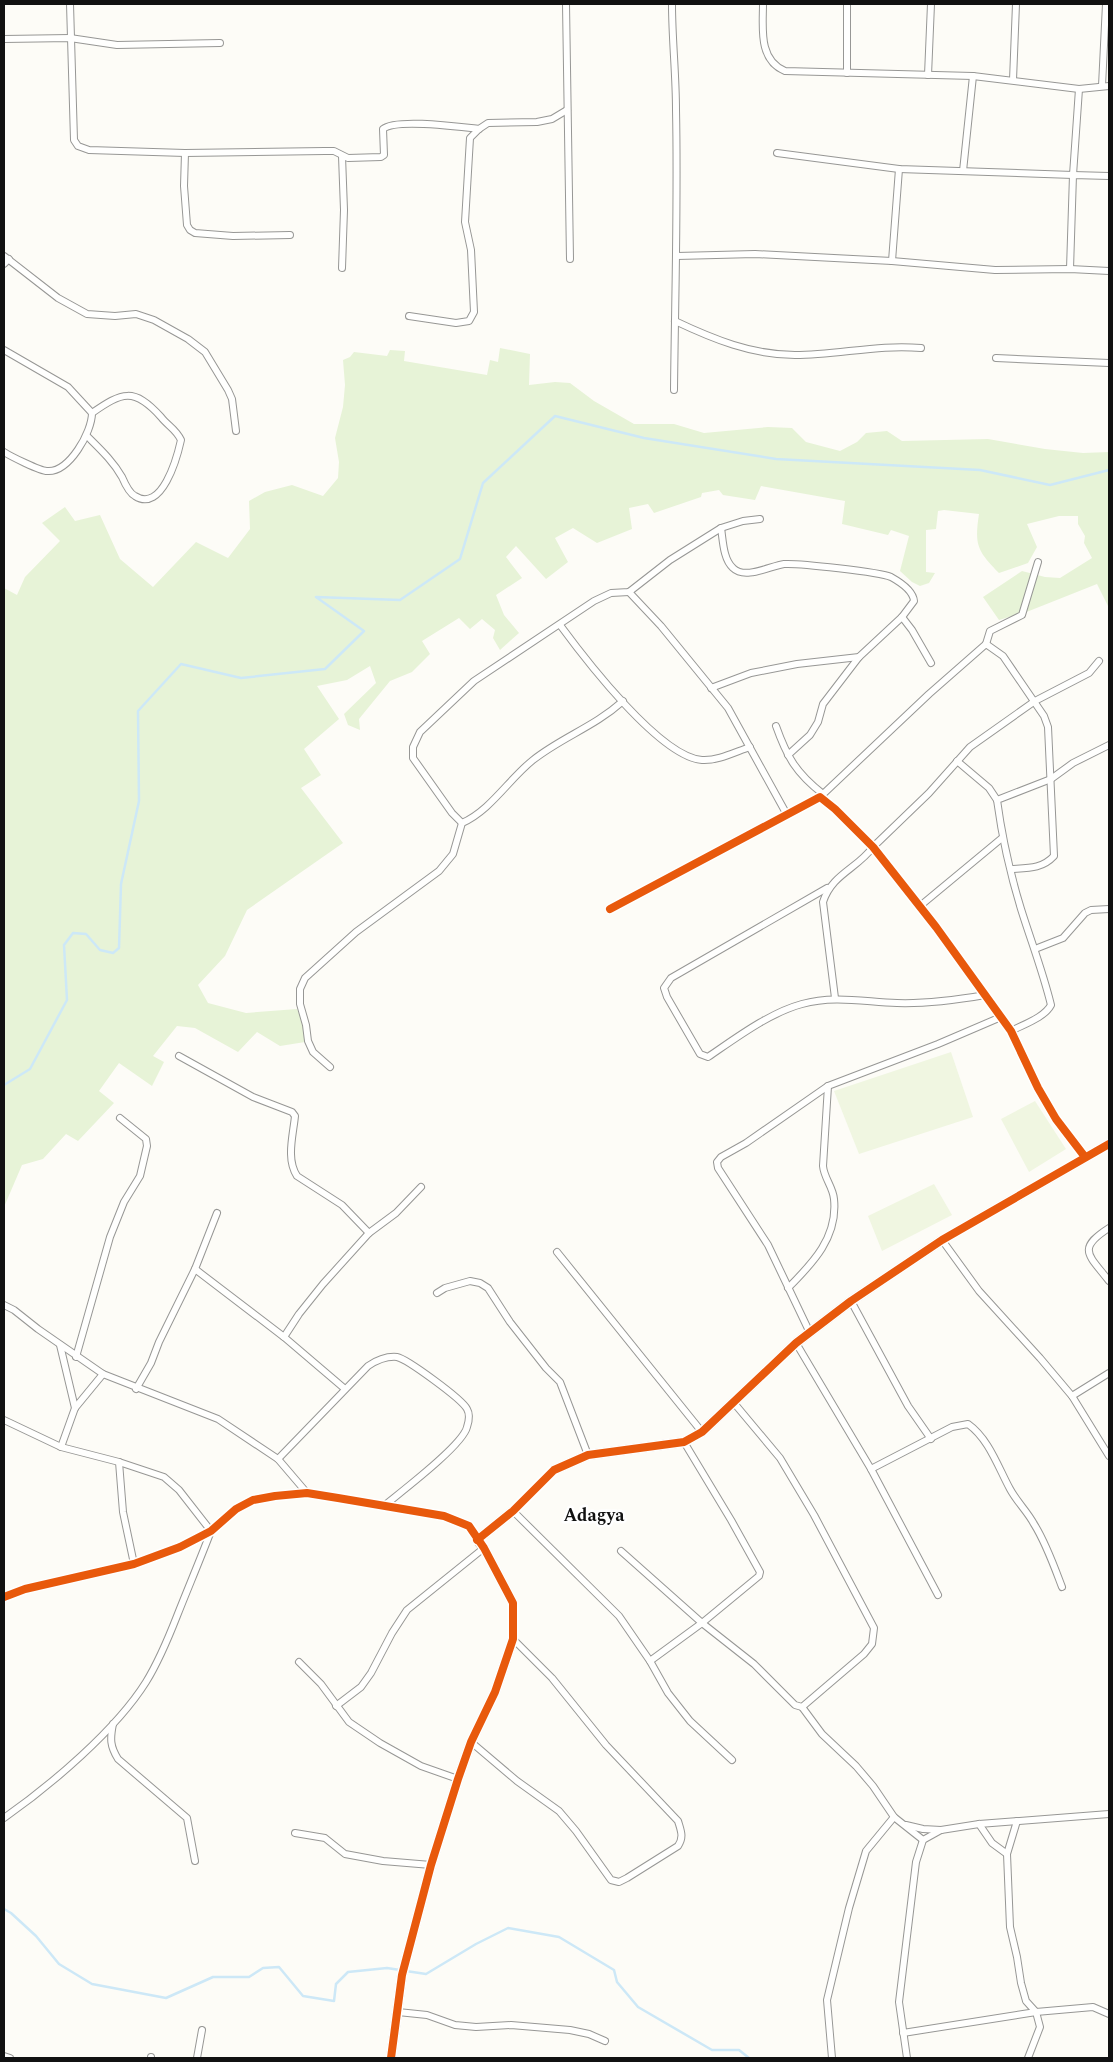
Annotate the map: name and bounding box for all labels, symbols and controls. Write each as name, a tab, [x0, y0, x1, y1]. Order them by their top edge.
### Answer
district label: Adagya	[564, 1502, 625, 1529]

